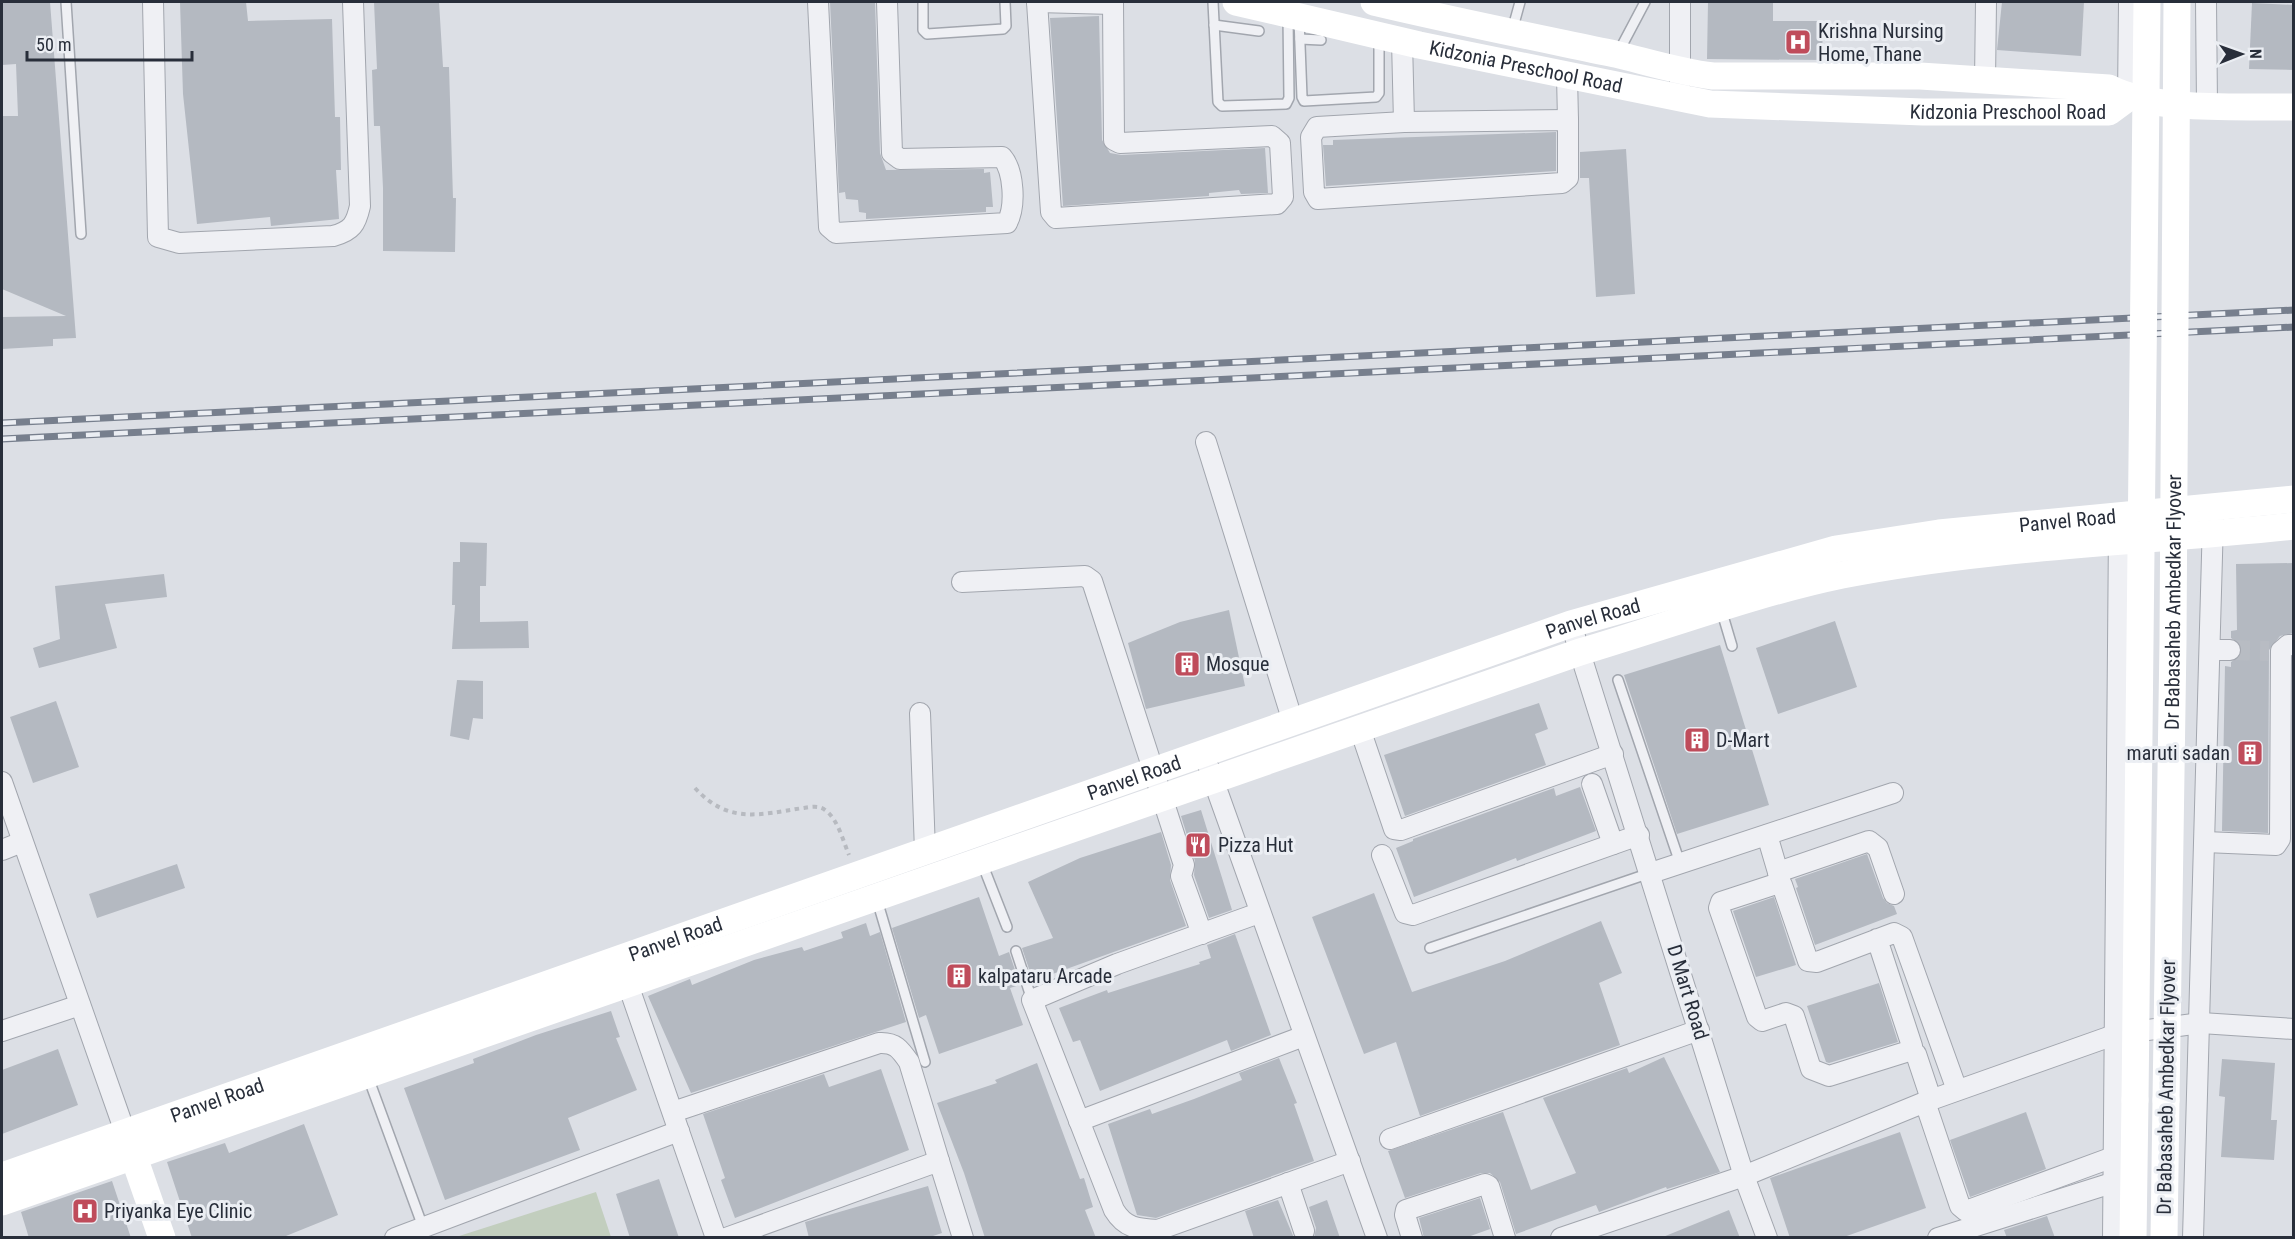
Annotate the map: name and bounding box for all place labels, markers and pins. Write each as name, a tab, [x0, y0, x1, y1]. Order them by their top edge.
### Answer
place label: Krishna Nursing Home, Thane	[1818, 19, 1944, 66]
hospital icon: Krishna Nursing Home, Thane	[1783, 27, 1813, 57]
building icon: Mosque	[1172, 649, 1202, 679]
place label: Mosque	[1206, 652, 1269, 676]
building icon: D-Mart	[1682, 725, 1712, 755]
place label: D-Mart	[1716, 728, 1770, 752]
building icon: maruti sadan	[2235, 738, 2265, 768]
place label: maruti sadan	[2127, 741, 2230, 765]
restaurant icon: Pizza Hut	[1183, 830, 1213, 860]
place label: Pizza Hut	[1218, 833, 1293, 857]
building icon: kalpataru Arcade	[944, 961, 974, 991]
place label: kalpataru Arcade	[978, 964, 1112, 988]
hospital icon: Priyanka Eye Clinic	[70, 1196, 100, 1226]
place label: Priyanka Eye Clinic	[104, 1199, 252, 1223]

